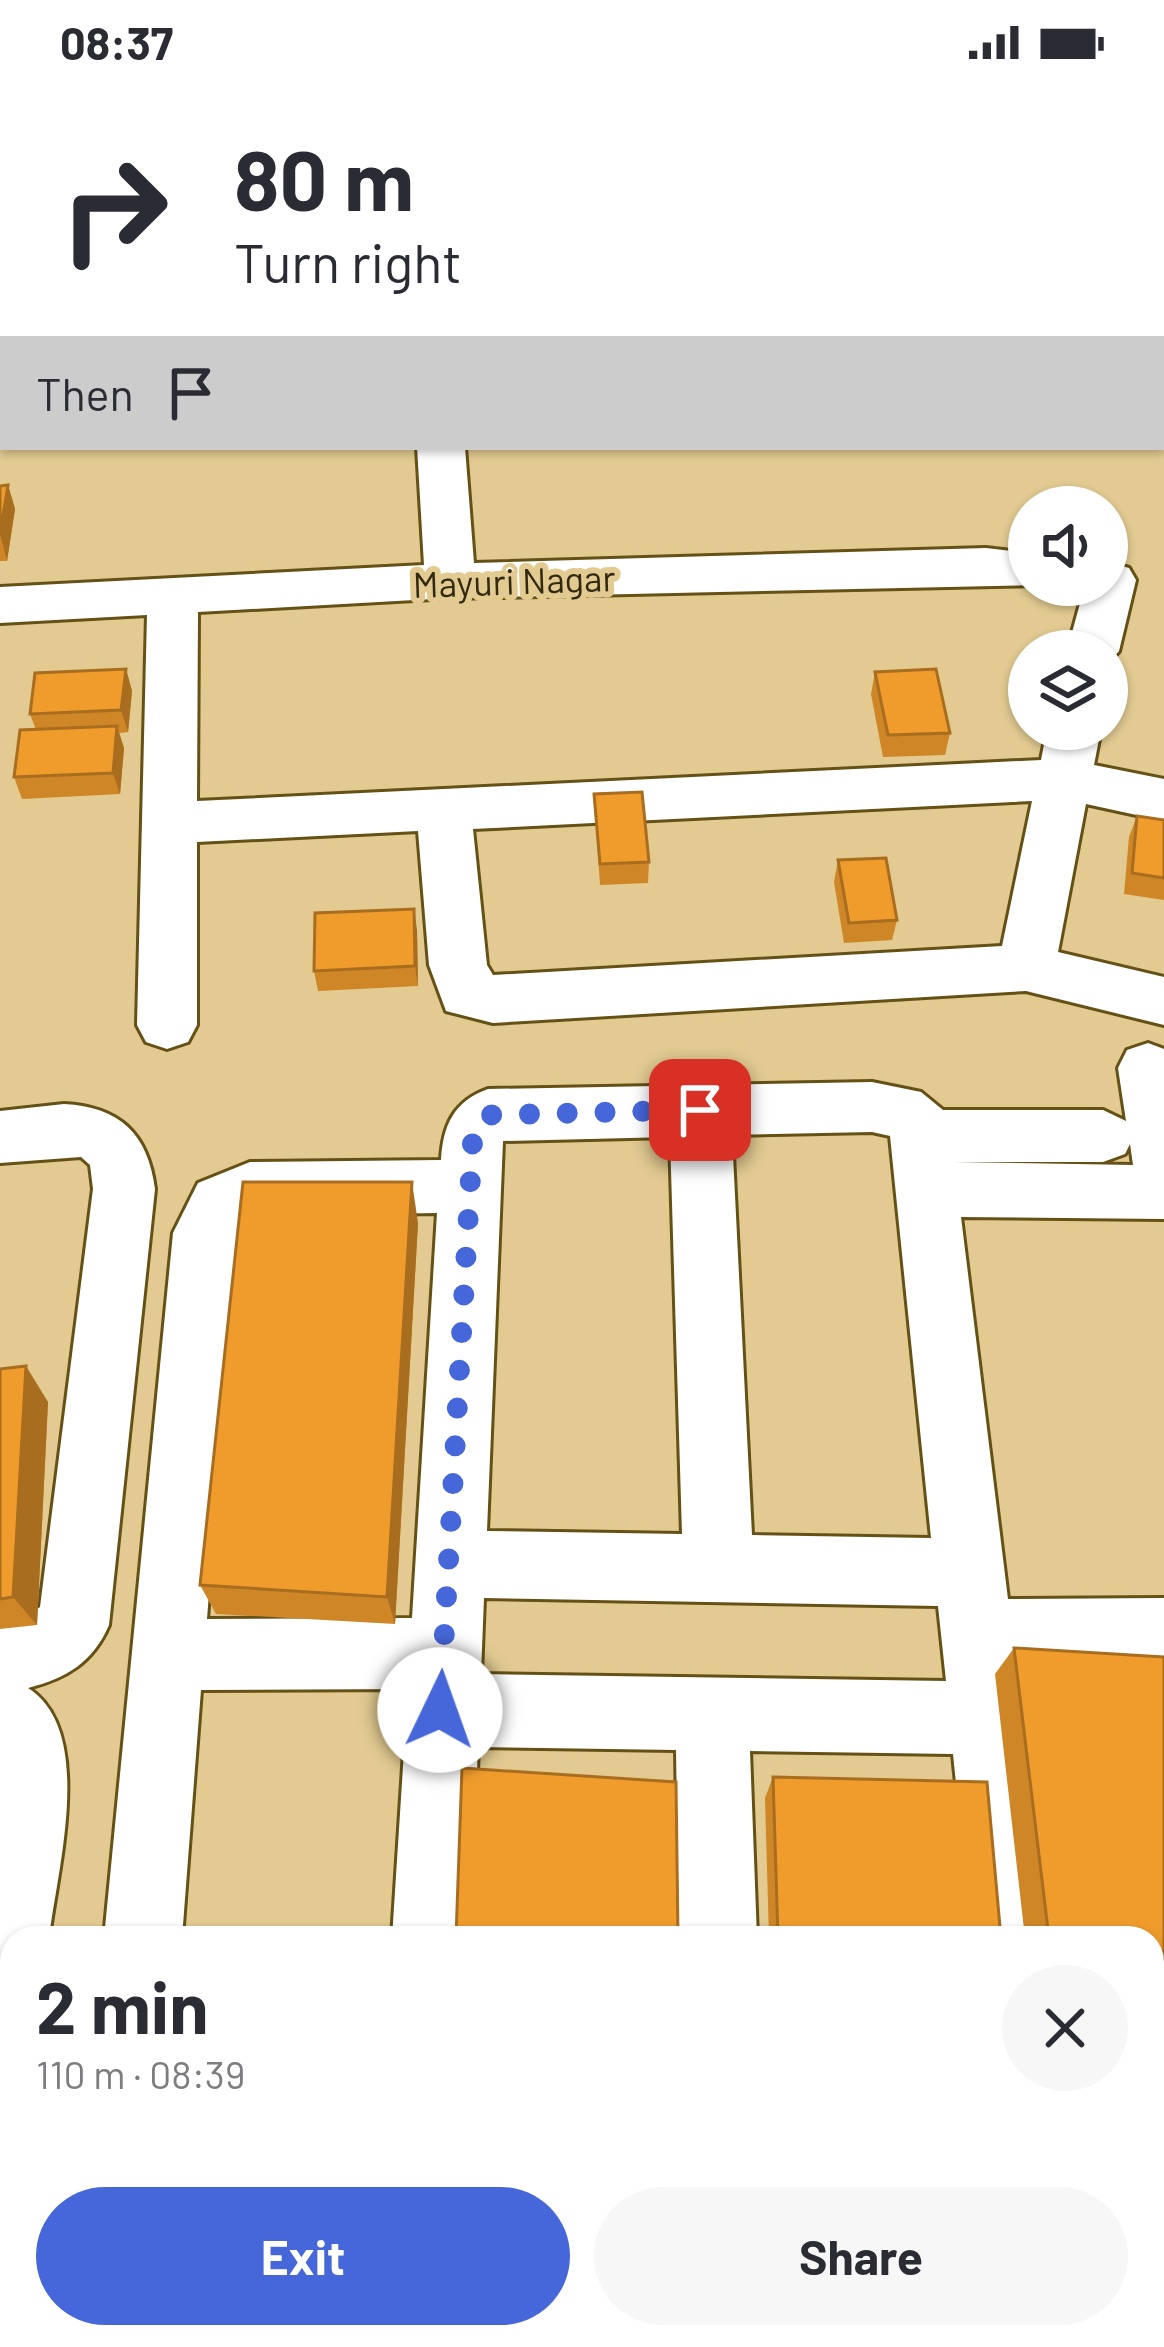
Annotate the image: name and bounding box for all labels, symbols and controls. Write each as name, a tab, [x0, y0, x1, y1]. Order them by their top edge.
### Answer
text: 08:37	[60, 15, 173, 69]
text: 80 m	[234, 127, 414, 228]
icon: right	[36, 132, 192, 288]
text: Turn right	[234, 229, 462, 294]
icon: arrive	[158, 360, 224, 426]
text: Then	[36, 366, 134, 420]
map controls	[1008, 486, 1128, 750]
button: sound	[1008, 486, 1128, 606]
street label: Mayuri Nagar	[412, 555, 616, 605]
button: layers	[1008, 630, 1128, 750]
pin	[649, 1059, 751, 1161]
icon: arrive	[667, 1077, 733, 1143]
position arrow	[377, 1647, 503, 1773]
text: 2 min	[36, 1962, 209, 2048]
button: close	[1002, 1965, 1128, 2091]
text: 110 m · 08:39	[36, 2050, 245, 2097]
button: Exit	[36, 2187, 570, 2325]
button: Share	[594, 2187, 1128, 2325]

